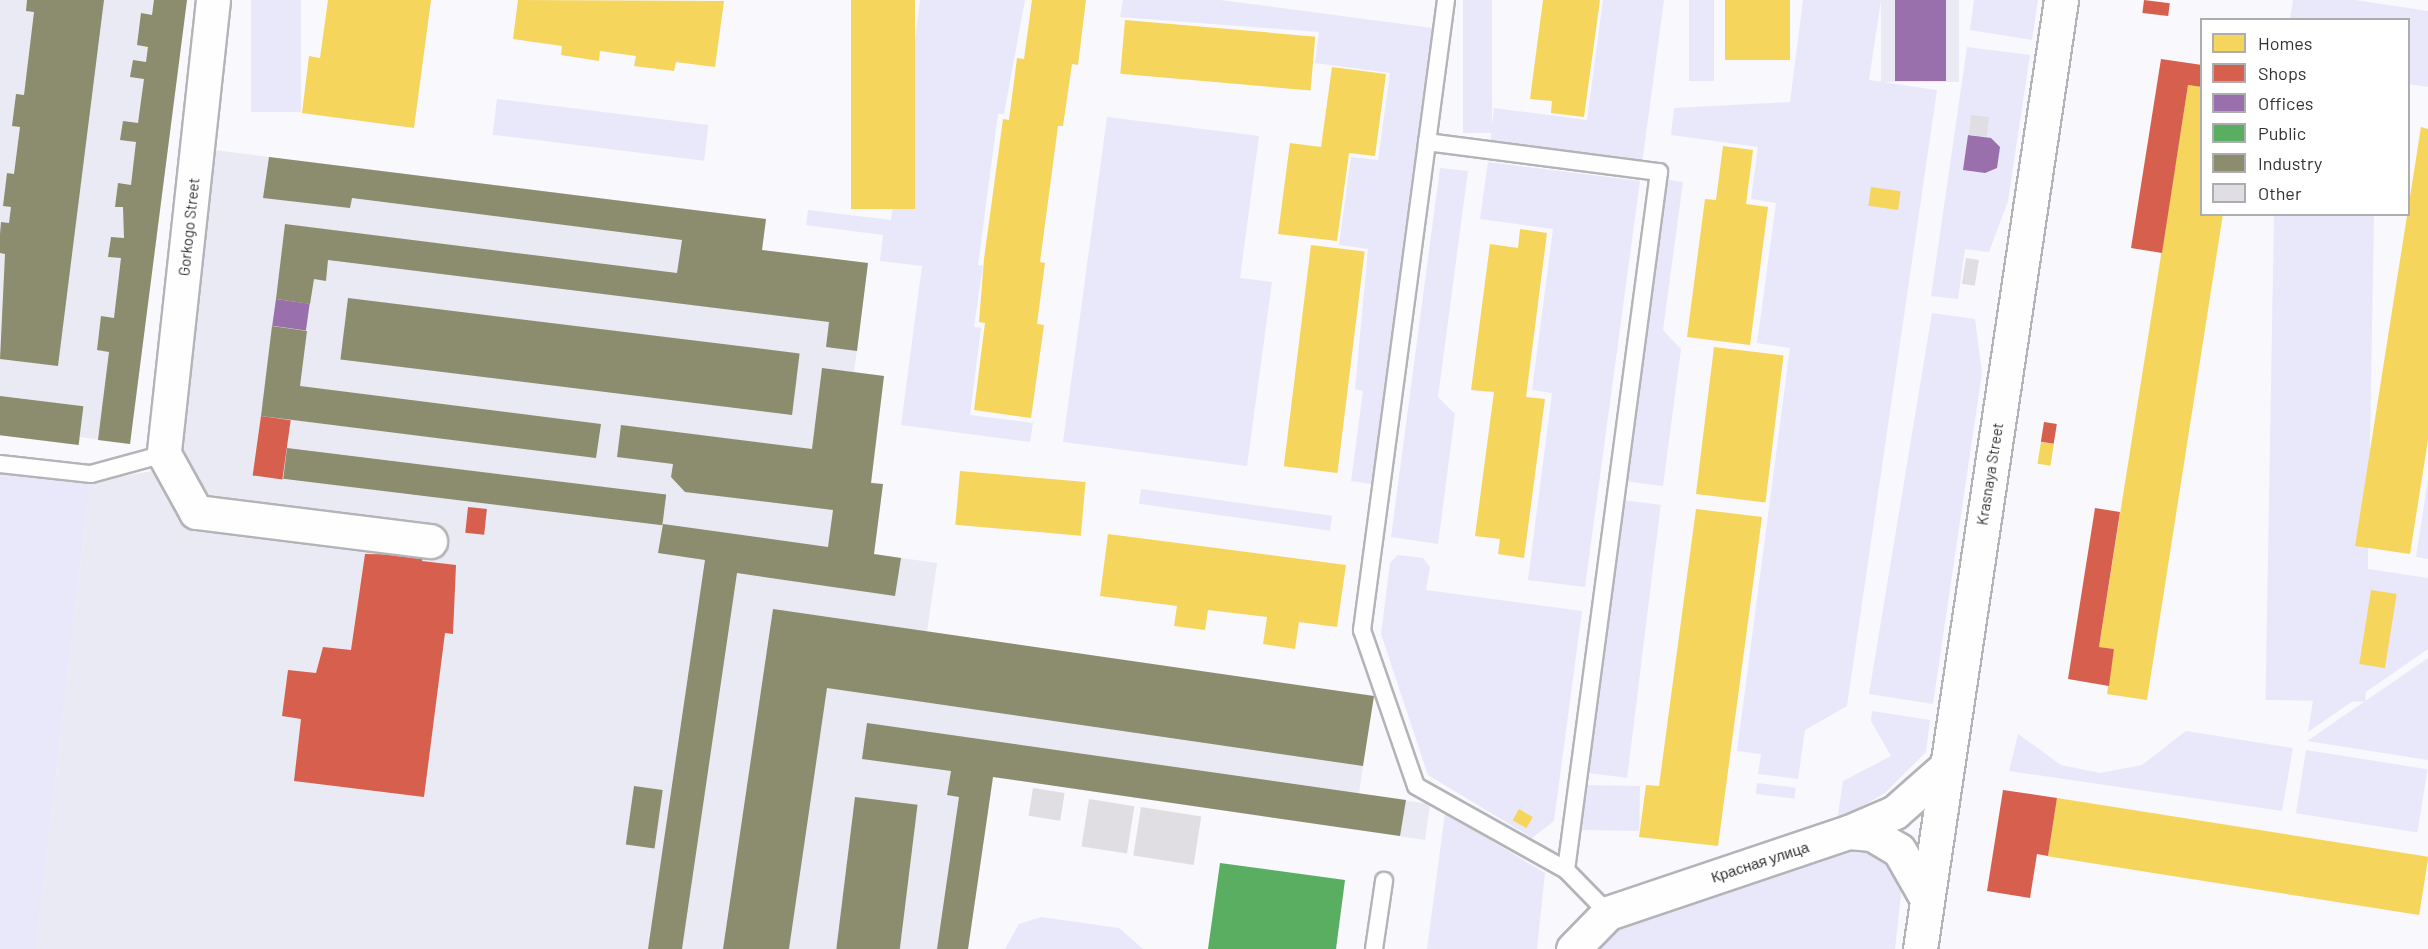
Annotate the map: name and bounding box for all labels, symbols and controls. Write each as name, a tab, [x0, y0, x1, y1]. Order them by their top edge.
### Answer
legend	[2200, 18, 2410, 216]
text: Homes	[2258, 32, 2312, 54]
text: Shops	[2258, 62, 2307, 84]
text: Offices	[2258, 92, 2314, 114]
text: Public	[2258, 122, 2306, 144]
text: Industry	[2258, 152, 2322, 174]
street label: Gorkogo Street	[175, 177, 203, 277]
text: Other	[2258, 182, 2301, 204]
street label: Krasnaya Street	[1973, 421, 2007, 527]
street label: Красная улица	[1709, 838, 1811, 886]

